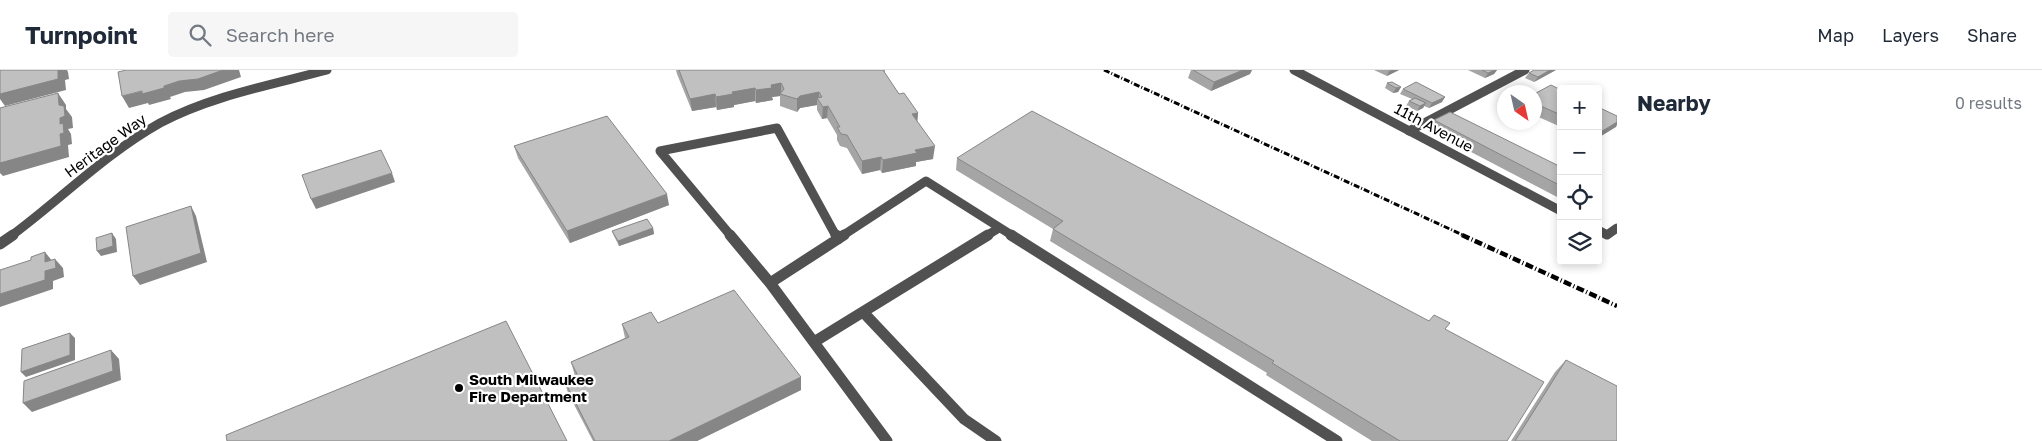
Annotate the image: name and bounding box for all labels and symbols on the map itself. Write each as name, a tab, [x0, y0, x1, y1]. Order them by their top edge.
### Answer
north arrow	[1497, 85, 1542, 130]
street label: 11th Avenue	[1392, 99, 1477, 155]
street label: Heritage Way	[61, 109, 150, 181]
place label: South Milwaukee Fire Department	[469, 370, 594, 405]
marker: South Milwaukee Fire Department	[453, 382, 465, 394]

